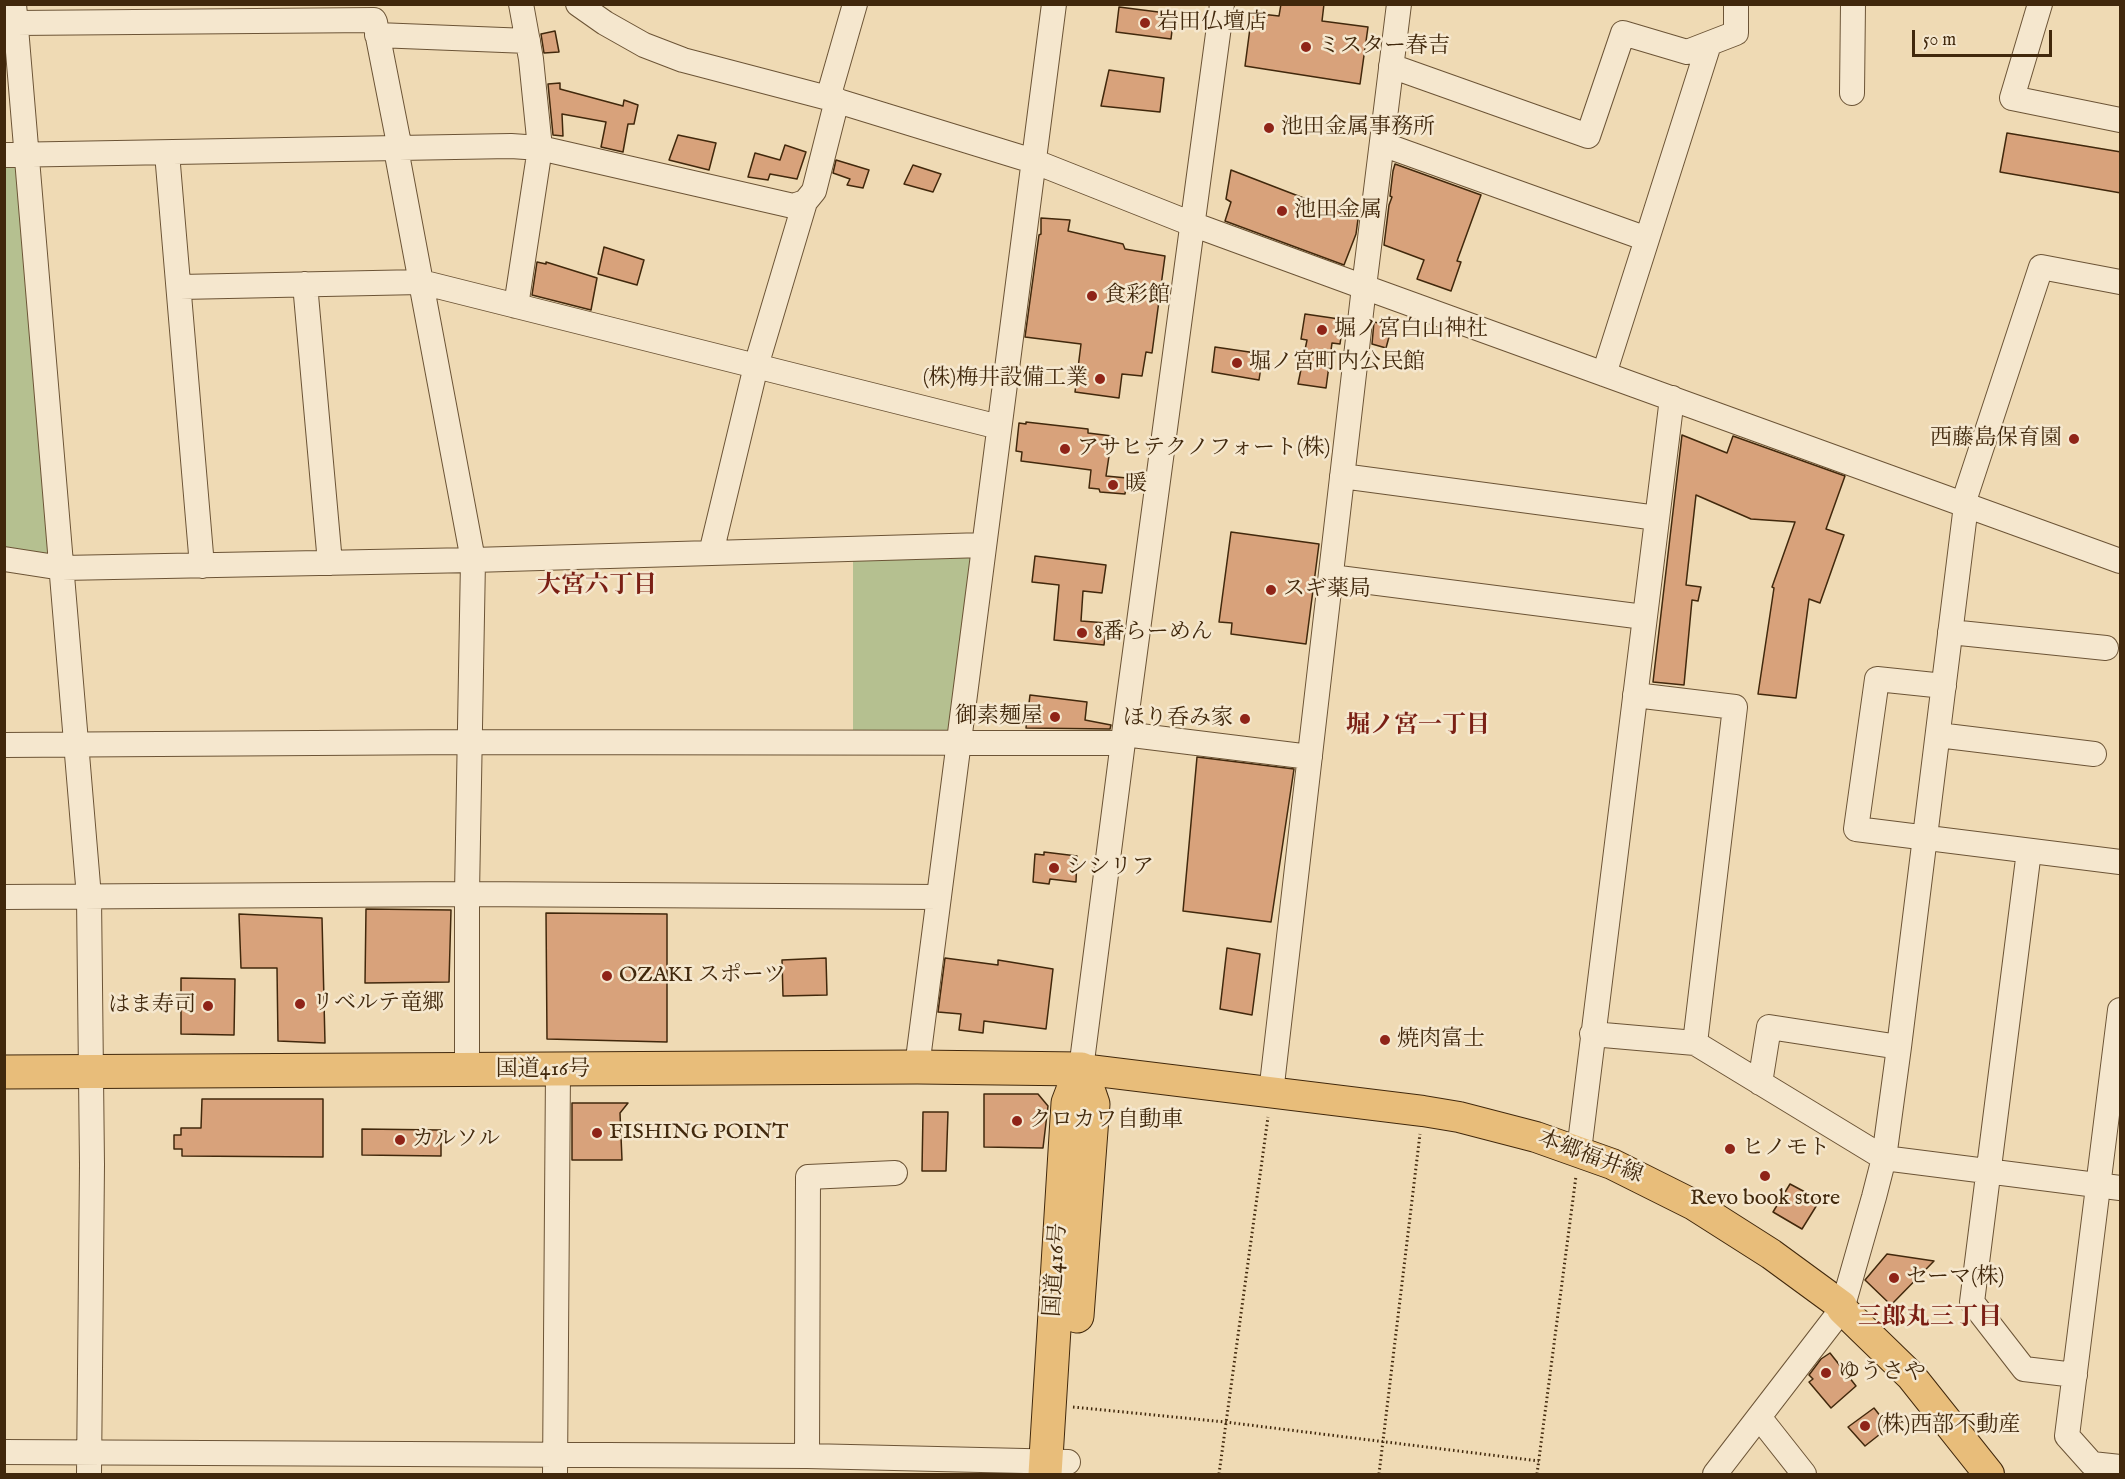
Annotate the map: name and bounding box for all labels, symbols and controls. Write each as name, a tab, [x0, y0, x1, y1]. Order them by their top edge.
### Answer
place label: 岩田仏壇店	[1157, 10, 1267, 36]
marker: 岩田仏壇店	[1138, 16, 1152, 30]
scale bar	[1915, 18, 2054, 56]
text: 50 m	[1923, 29, 1956, 52]
place label: ミスター春吉	[1318, 34, 1450, 60]
marker: ミスター春吉	[1299, 40, 1313, 54]
place label: 池田金属事務所	[1281, 115, 1435, 141]
marker: 池田金属事務所	[1262, 121, 1276, 135]
place label: 池田金属	[1294, 198, 1382, 224]
marker: 池田金属	[1275, 204, 1289, 218]
place label: 食彩館	[1104, 283, 1170, 309]
marker: 食彩館	[1085, 289, 1099, 303]
place label: 堀ノ宮白山神社	[1334, 317, 1488, 343]
marker: 堀ノ宮白山神社	[1315, 323, 1329, 337]
place label: 堀ノ宮町内公民館	[1249, 350, 1425, 376]
marker: 堀ノ宮町内公民館	[1230, 356, 1244, 370]
place label: (株)梅井設備工業	[923, 366, 1088, 392]
marker: (株)梅井設備工業	[1093, 372, 1107, 386]
place label: 西藤島保育園	[1930, 426, 2062, 452]
marker: 西藤島保育園	[2067, 432, 2081, 446]
place label: アサヒテクノフォート(株)	[1077, 436, 1330, 462]
marker: アサヒテクノフォート(株)	[1058, 442, 1072, 456]
place label: 暖	[1125, 472, 1147, 498]
marker: 暖	[1106, 478, 1120, 492]
district label: 大宮六丁目	[537, 573, 657, 601]
place label: スギ薬局	[1283, 577, 1371, 603]
marker: スギ薬局	[1264, 583, 1278, 597]
place label: 8番らーめん	[1094, 620, 1213, 646]
marker: 8番らーめん	[1075, 626, 1089, 640]
place label: 御素麺屋	[955, 704, 1043, 730]
place label: ほり呑み家	[1123, 706, 1233, 732]
marker: 御素麺屋	[1048, 710, 1062, 724]
marker: ほり呑み家	[1238, 712, 1252, 726]
district label: 堀ノ宮一丁目	[1346, 713, 1490, 741]
place label: シシリア	[1066, 855, 1154, 881]
marker: シシリア	[1047, 861, 1061, 875]
place label: OZAKI スポーツ	[619, 963, 786, 989]
marker: OZAKI スポーツ	[600, 969, 614, 983]
place label: リベルテ竜郷	[312, 991, 444, 1017]
place label: はま寿司	[108, 993, 196, 1019]
marker: リベルテ竜郷	[293, 997, 307, 1011]
marker: はま寿司	[201, 999, 215, 1013]
place label: 焼肉富士	[1397, 1027, 1485, 1053]
marker: 焼肉富士	[1378, 1033, 1392, 1047]
street label: 国道416号	[496, 1057, 590, 1083]
place label: クロカワ自動車	[1029, 1108, 1183, 1134]
marker: クロカワ自動車	[1010, 1114, 1024, 1128]
place label: FISHING POINT	[609, 1120, 788, 1146]
marker: FISHING POINT	[590, 1126, 604, 1140]
street label: 本郷福井線	[1534, 1126, 1646, 1190]
place label: カルソル	[412, 1127, 500, 1153]
marker: カルソル	[393, 1133, 407, 1147]
place label: ヒノモト	[1742, 1136, 1830, 1162]
marker: ヒノモト	[1723, 1142, 1737, 1156]
marker: Revo book store	[1758, 1169, 1772, 1183]
place label: Revo book store	[1690, 1186, 1840, 1212]
street label: 国道416号	[1041, 1222, 1073, 1318]
place label: セーマ(株)	[1906, 1265, 2004, 1291]
marker: セーマ(株)	[1887, 1271, 1901, 1285]
district label: 三郎丸三丁目	[1858, 1305, 2002, 1333]
place label: ゆうさや	[1838, 1360, 1926, 1386]
marker: ゆうさや	[1819, 1366, 1833, 1380]
place label: (株)西部不動産	[1877, 1413, 2020, 1439]
marker: (株)西部不動産	[1858, 1419, 1872, 1433]

